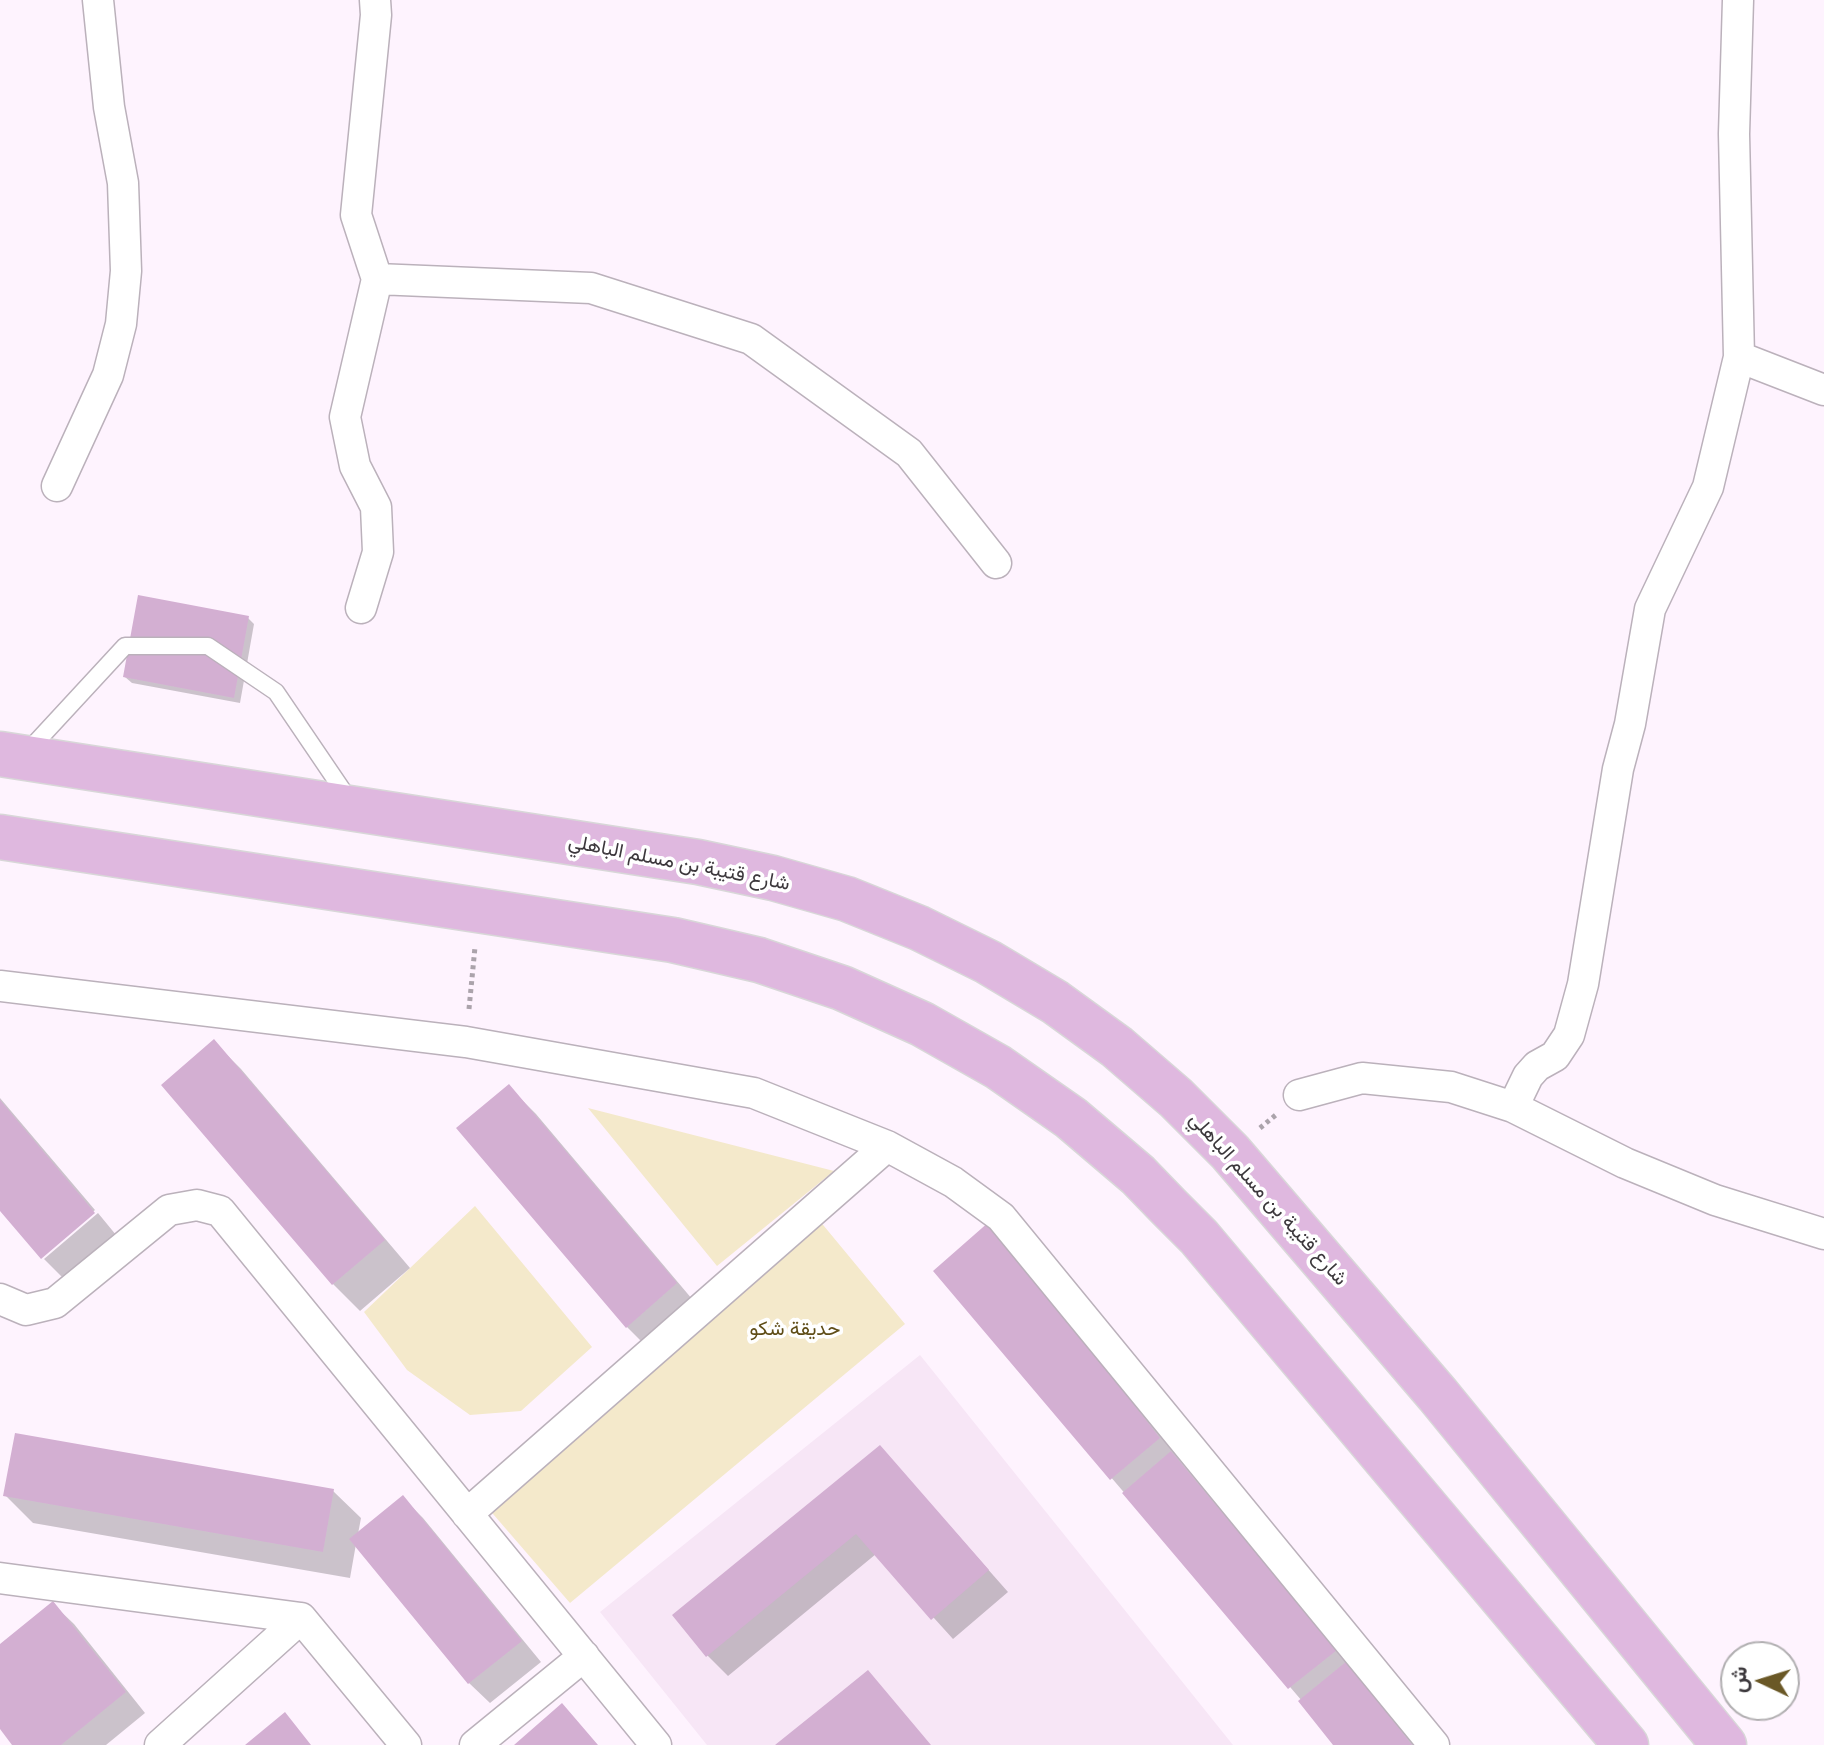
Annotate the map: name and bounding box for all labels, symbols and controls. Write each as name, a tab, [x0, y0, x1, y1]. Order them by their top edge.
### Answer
street label: شارع قتيبة بن مسلم الباهلي	[566, 830, 792, 896]
street label: شارع قتيبة بن مسلم الباهلي	[1184, 1107, 1352, 1291]
park label: حديقة شكو	[750, 1317, 840, 1341]
north arrow	[1720, 1641, 1800, 1721]
text: ش	[1723, 1665, 1753, 1694]

